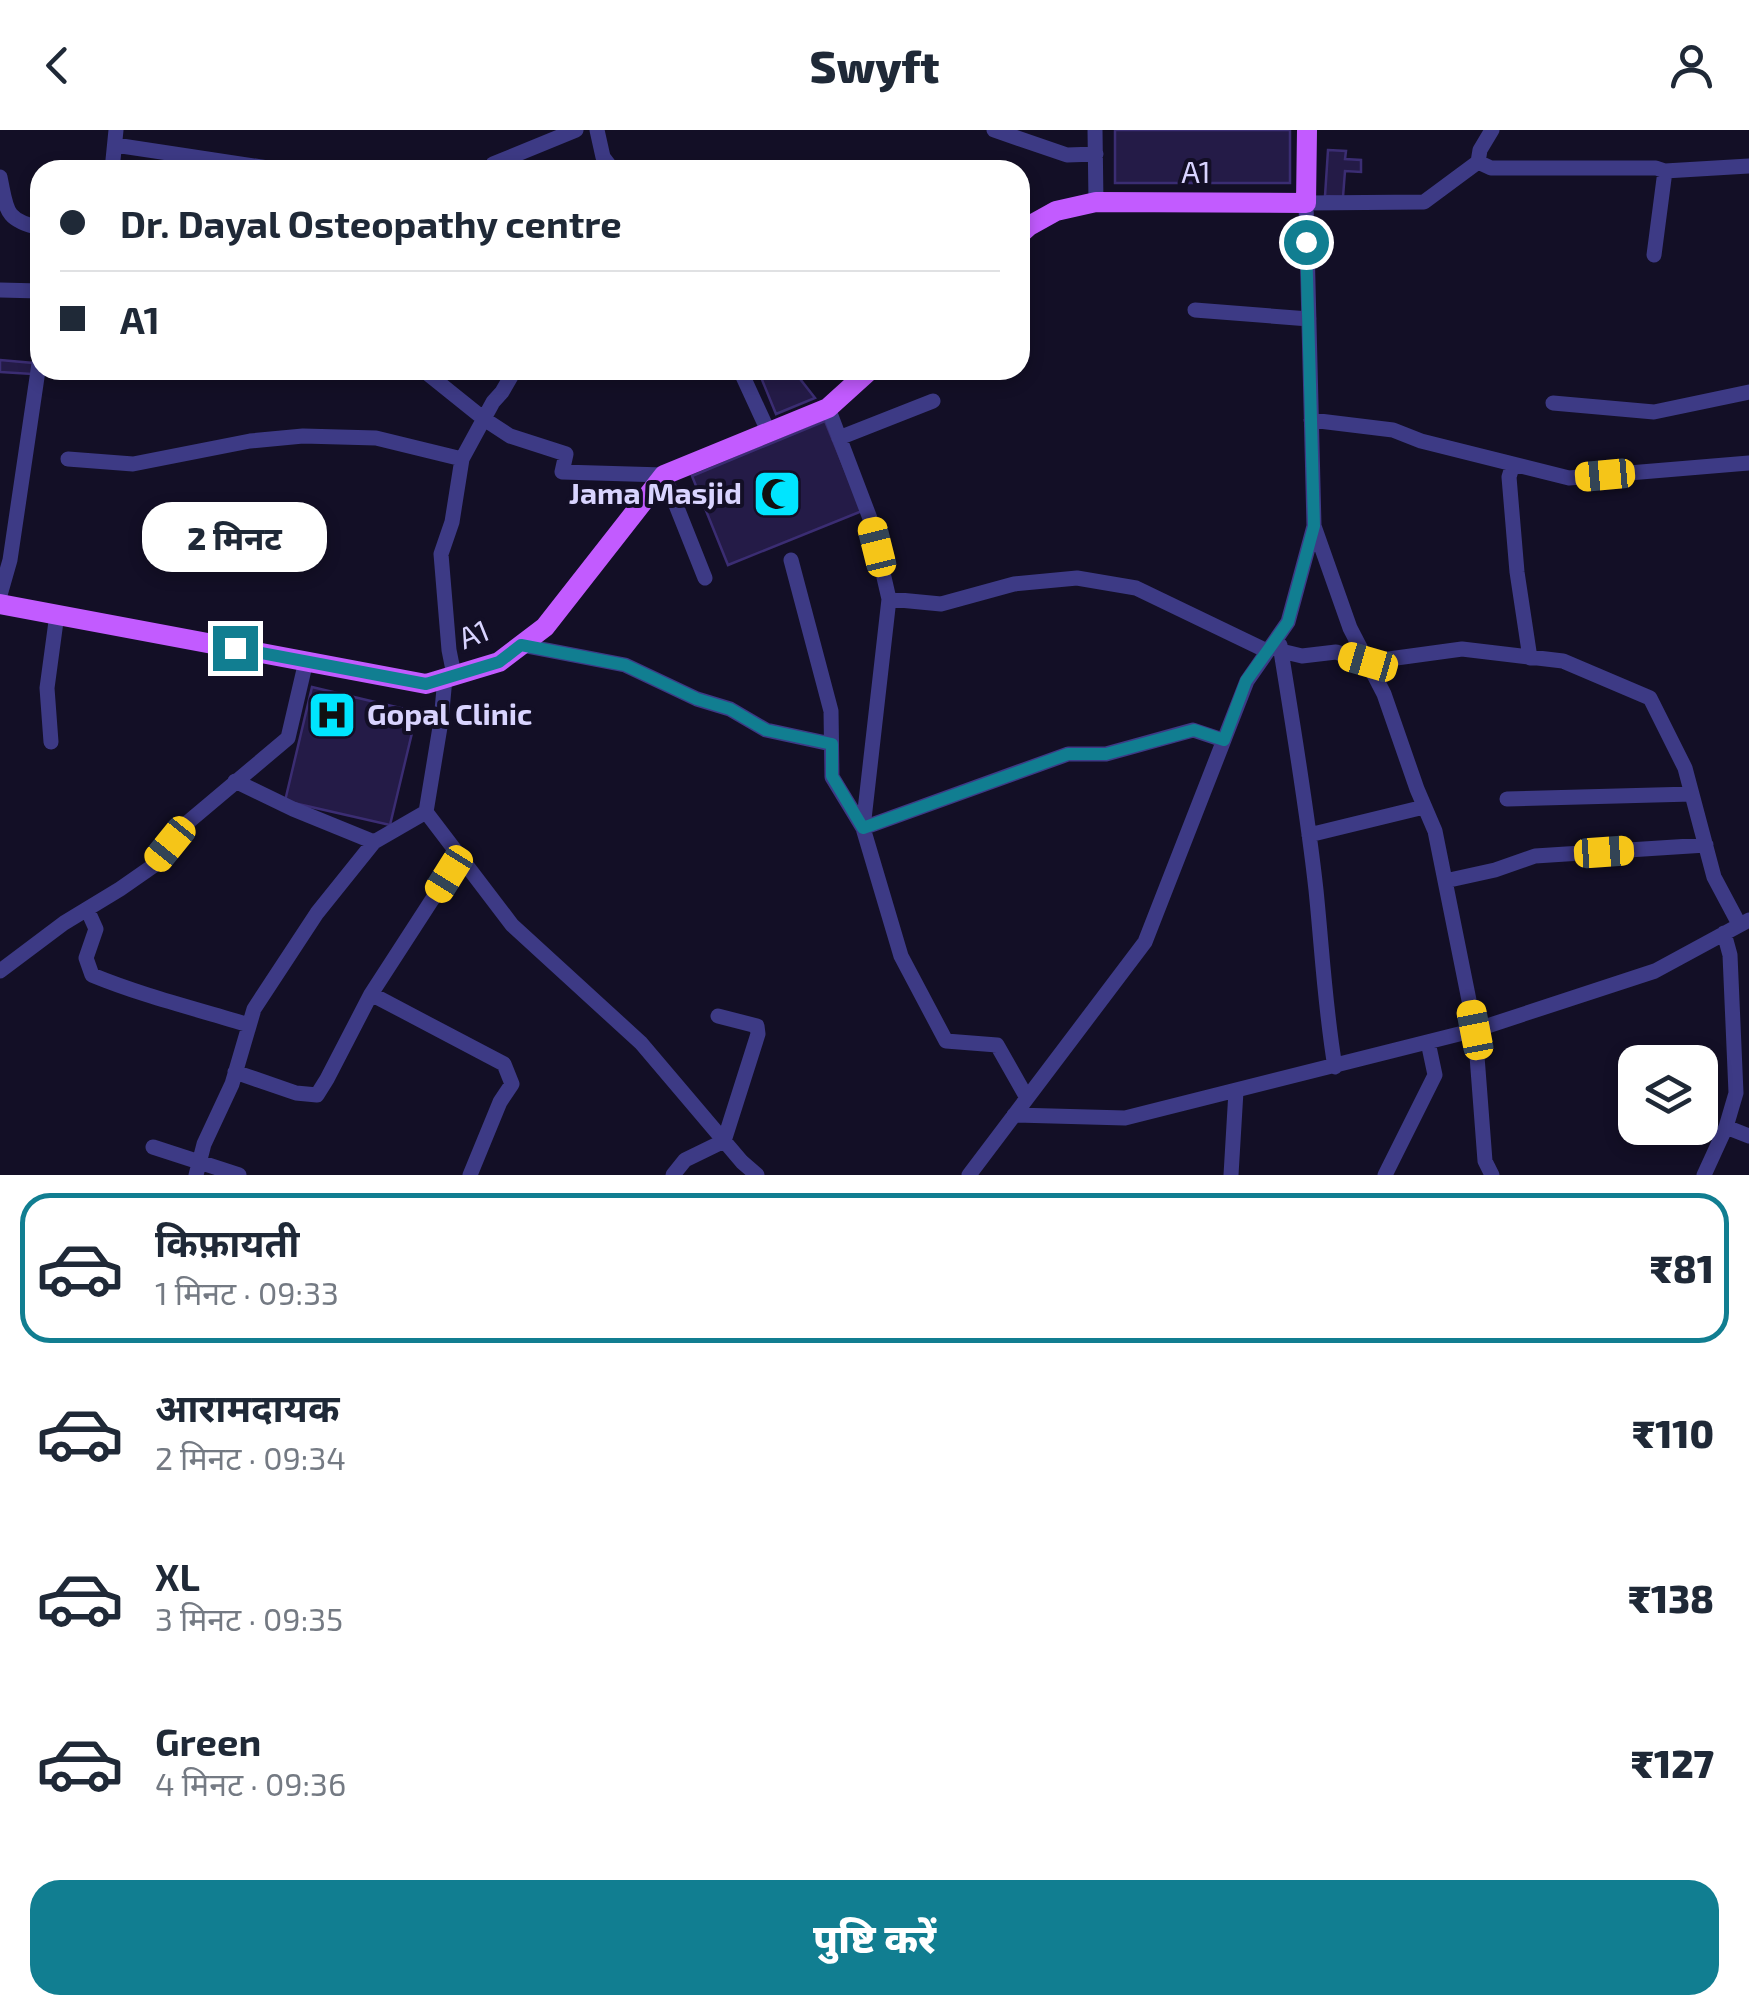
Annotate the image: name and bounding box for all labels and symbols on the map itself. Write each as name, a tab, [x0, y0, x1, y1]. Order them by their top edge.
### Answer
street label: A1	[1181, 153, 1211, 189]
route start	[1284, 220, 1329, 265]
car	[1574, 457, 1636, 493]
mosque icon: Jama Masjid	[751, 468, 803, 520]
place label: Jama Masjid	[569, 474, 742, 510]
callout: 2 मिनट	[142, 503, 328, 573]
car	[855, 514, 899, 580]
street label: A1	[453, 611, 494, 655]
route end	[213, 626, 258, 671]
car	[1335, 639, 1401, 685]
hospital icon: Gopal Clinic	[306, 689, 358, 741]
place label: Gopal Clinic	[367, 695, 532, 731]
car	[139, 811, 201, 877]
car	[1573, 835, 1635, 869]
car	[420, 841, 478, 907]
car	[1455, 998, 1495, 1062]

